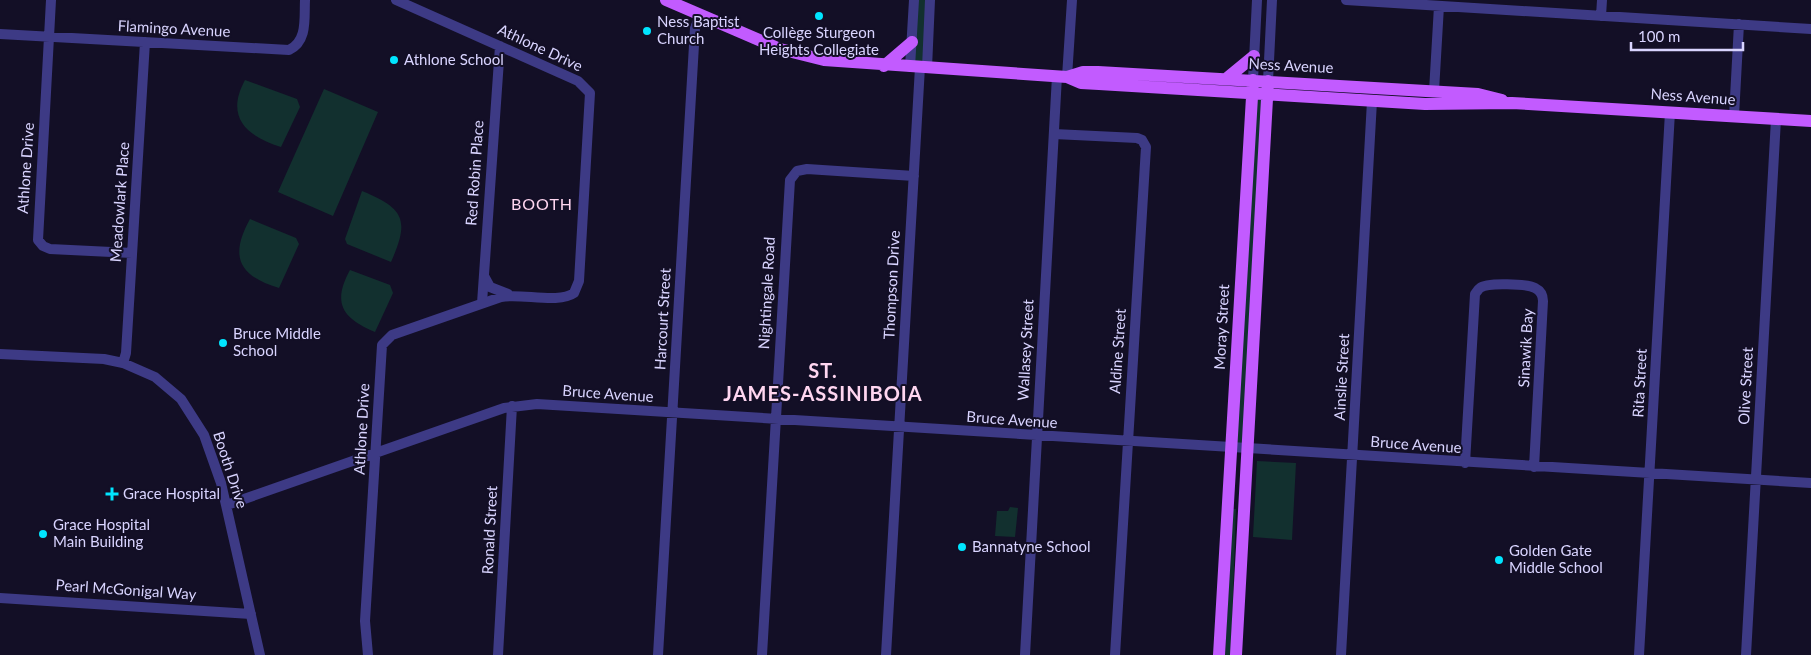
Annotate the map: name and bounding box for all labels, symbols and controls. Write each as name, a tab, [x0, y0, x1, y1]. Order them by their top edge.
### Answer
marker: Collège Sturgeon Heights Collegiate	[813, 10, 825, 22]
place label: Ness Baptist Church	[657, 12, 740, 47]
street label: Flamingo Avenue	[117, 16, 231, 40]
street label: Athlone Drive	[495, 20, 586, 75]
scale bar	[1631, 20, 1744, 52]
place label: Collège Sturgeon Heights Collegiate	[759, 23, 879, 58]
marker: Ness Baptist Church	[641, 25, 653, 37]
text: 100 m	[1638, 27, 1680, 45]
place label: Athlone School	[404, 50, 504, 68]
marker: Athlone School	[388, 54, 400, 66]
street label: Ness Avenue	[1248, 54, 1334, 76]
street label: Ness Avenue	[1650, 84, 1736, 108]
street label: Red Robin Place	[461, 120, 487, 226]
street label: Athlone Drive	[13, 122, 37, 214]
street label: Meadowlark Place	[106, 141, 132, 263]
district label: BOOTH	[511, 194, 573, 213]
street label: Thompson Drive	[879, 230, 903, 340]
street label: Nightingale Road	[754, 236, 778, 350]
street label: Harcourt Street	[650, 267, 674, 370]
street label: Moray Street	[1210, 283, 1232, 370]
street label: Wallasey Street	[1013, 298, 1037, 401]
street label: Aldine Street	[1105, 307, 1129, 394]
street label: Sinawik Bay	[1514, 308, 1536, 388]
place label: Bruce Middle School	[233, 324, 321, 359]
street label: Ainslie Street	[1330, 332, 1352, 421]
marker: Bruce Middle School	[217, 337, 229, 349]
street label: Olive Street	[1734, 346, 1756, 425]
street label: Rita Street	[1628, 347, 1650, 418]
district label: ST. JAMES-ASSINIBOIA	[723, 358, 923, 405]
street label: Bruce Avenue	[562, 381, 654, 405]
street label: Athlone Drive	[350, 383, 372, 475]
street label: Bruce Avenue	[966, 407, 1058, 431]
street label: Booth Drive	[210, 429, 252, 510]
street label: Bruce Avenue	[1370, 432, 1462, 456]
place label: Grace Hospital	[123, 484, 220, 502]
street label: Ronald Street	[478, 485, 500, 575]
marker: Grace Hospital	[105, 487, 119, 501]
place label: Grace Hospital Main Building	[53, 515, 150, 550]
marker: Grace Hospital Main Building	[37, 528, 49, 540]
place label: Bannatyne School	[972, 537, 1091, 555]
marker: Bannatyne School	[956, 541, 968, 553]
place label: Golden Gate Middle School	[1509, 541, 1603, 576]
marker: Golden Gate Middle School	[1493, 554, 1505, 566]
street label: Pearl McGonigal Way	[55, 575, 197, 603]

